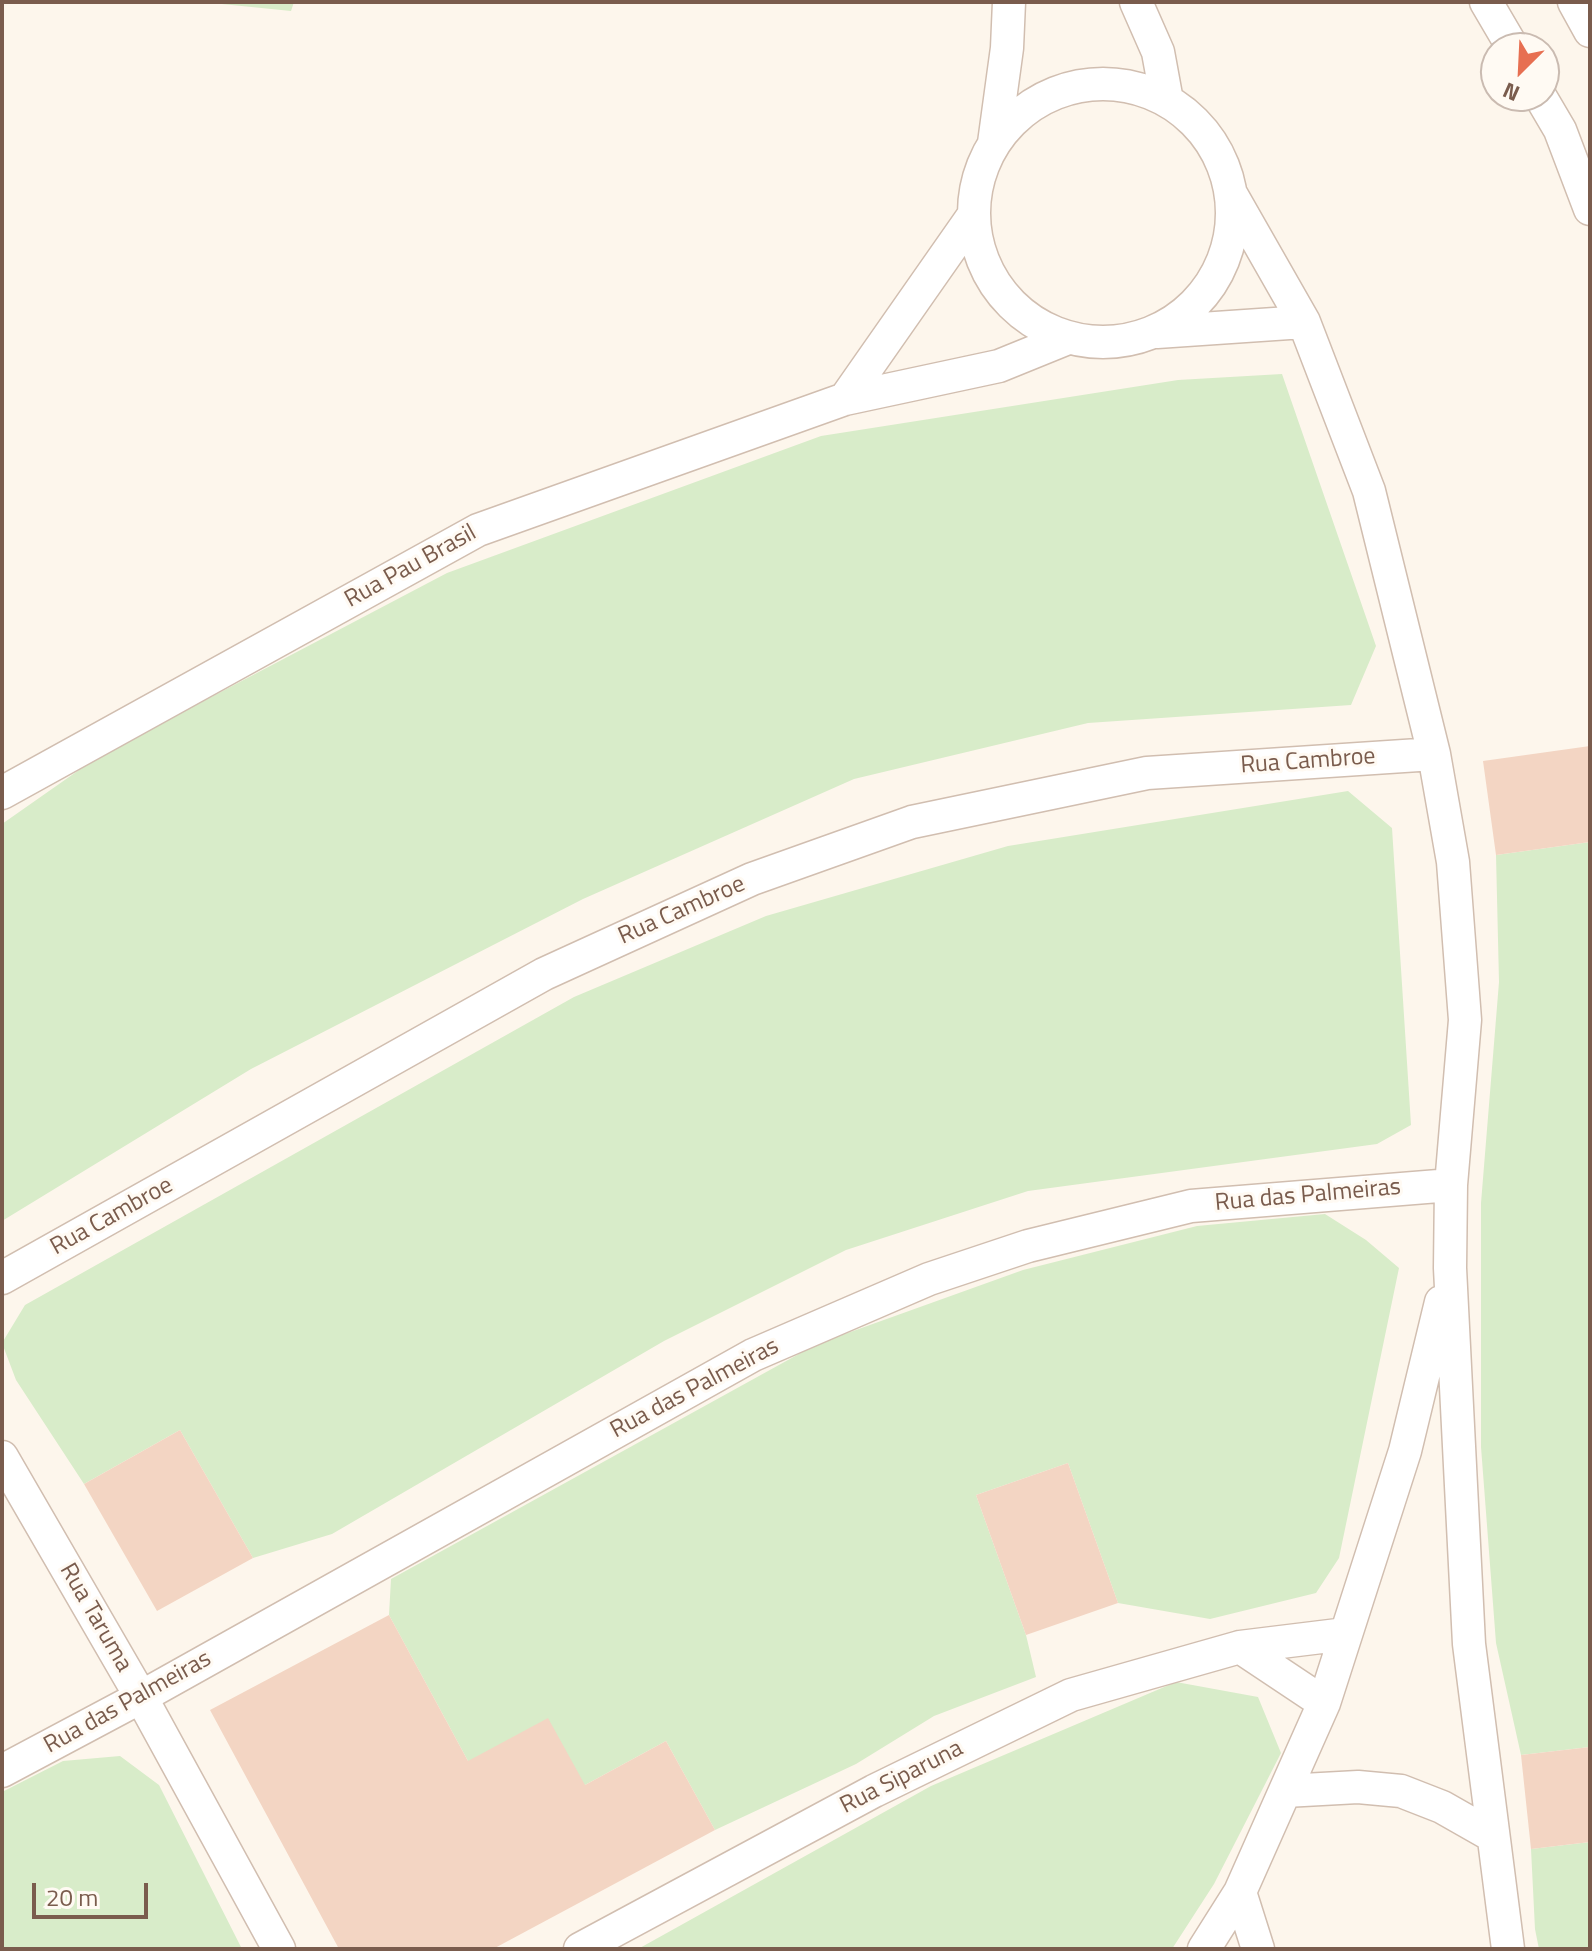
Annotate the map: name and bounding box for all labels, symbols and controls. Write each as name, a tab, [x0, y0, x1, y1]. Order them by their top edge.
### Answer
north arrow	[1480, 32, 1560, 112]
text: N	[1497, 73, 1525, 111]
street label: Rua Pau Brasil	[340, 519, 482, 615]
street label: Rua Cambroe	[1239, 743, 1377, 781]
street label: Rua Cambroe	[614, 870, 750, 952]
street label: Rua Cambroe	[46, 1172, 178, 1262]
street label: Rua das Palmeiras	[1214, 1174, 1402, 1218]
street label: Rua das Palmeiras	[606, 1333, 784, 1445]
street label: Rua Taruma	[52, 1559, 138, 1677]
street label: Rua das Palmeiras	[39, 1645, 217, 1761]
street label: Rua Siparuna	[836, 1735, 968, 1821]
scale bar	[36, 1867, 152, 1917]
text: 20 m	[46, 1879, 98, 1915]

